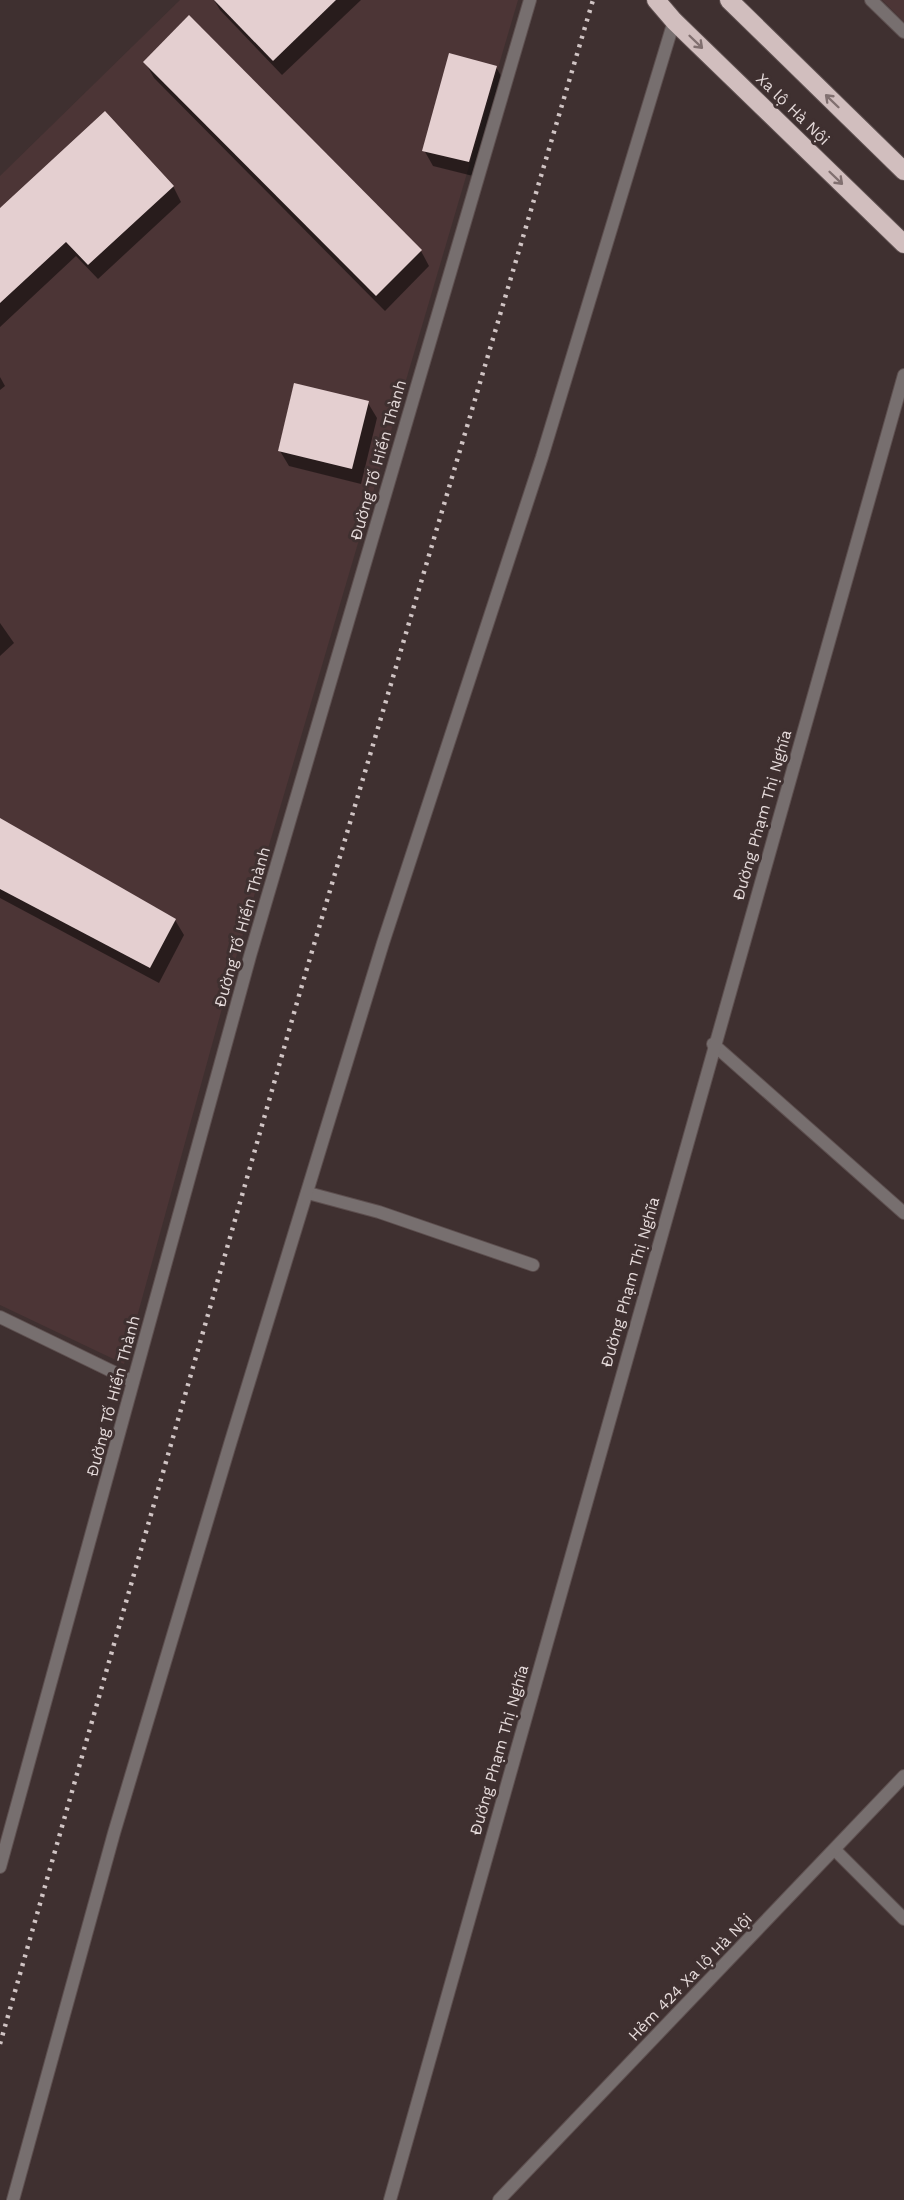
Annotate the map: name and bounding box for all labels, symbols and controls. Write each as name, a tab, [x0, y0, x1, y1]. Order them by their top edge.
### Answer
one-way arrow	[689, 35, 704, 50]
street label: Xa lộ Hà Nội	[752, 69, 834, 149]
one-way arrow	[825, 94, 840, 108]
one-way arrow	[829, 171, 844, 185]
street label: Đường Tố Hiến Thành	[346, 378, 410, 542]
street label: Đường Phạm Thị Nghĩa	[729, 728, 795, 902]
street label: Đường Tố Hiến Thành	[210, 845, 274, 1009]
street label: Đường Phạm Thị Nghĩa	[597, 1195, 663, 1369]
street label: Đường Tố Hiến Thành	[82, 1313, 144, 1479]
street label: Đường Phạm Thị Nghĩa	[466, 1663, 532, 1837]
street label: Hẻm 424 Xa lộ Hà Nội	[624, 1909, 756, 2045]

